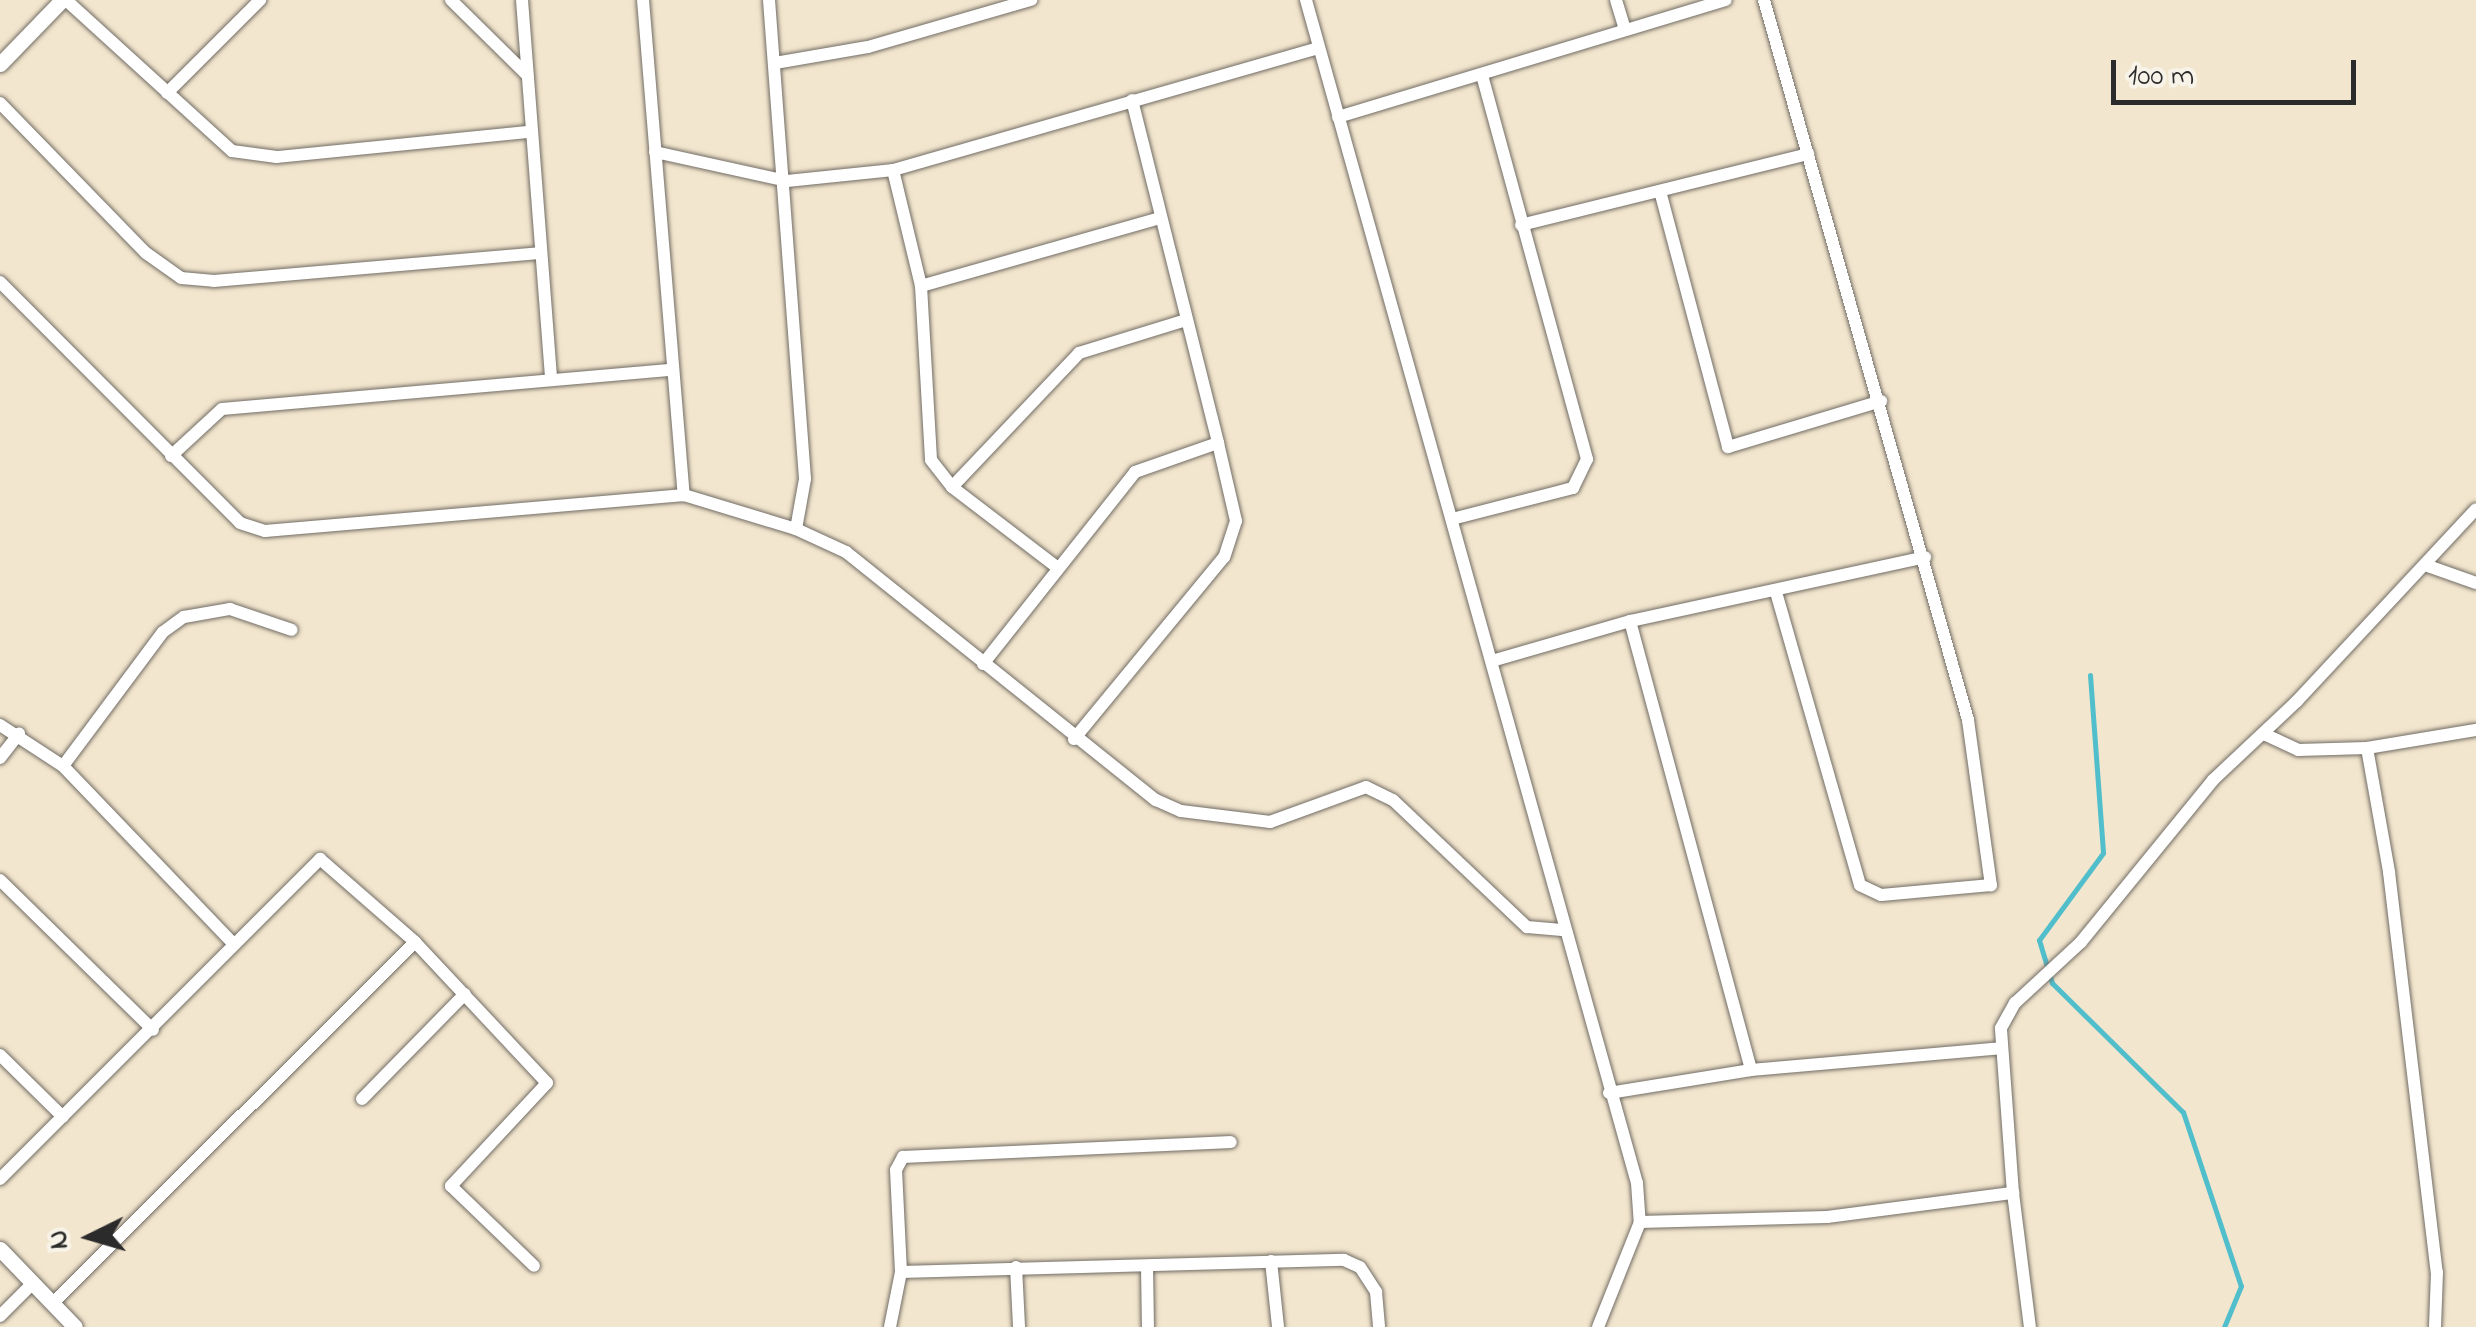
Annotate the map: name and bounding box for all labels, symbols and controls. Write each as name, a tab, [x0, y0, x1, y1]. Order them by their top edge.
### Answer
scale bar	[2116, 40, 2361, 102]
text: 100 m	[2128, 55, 2194, 99]
north arrow	[40, 1187, 140, 1287]
text: N	[38, 1228, 81, 1251]

